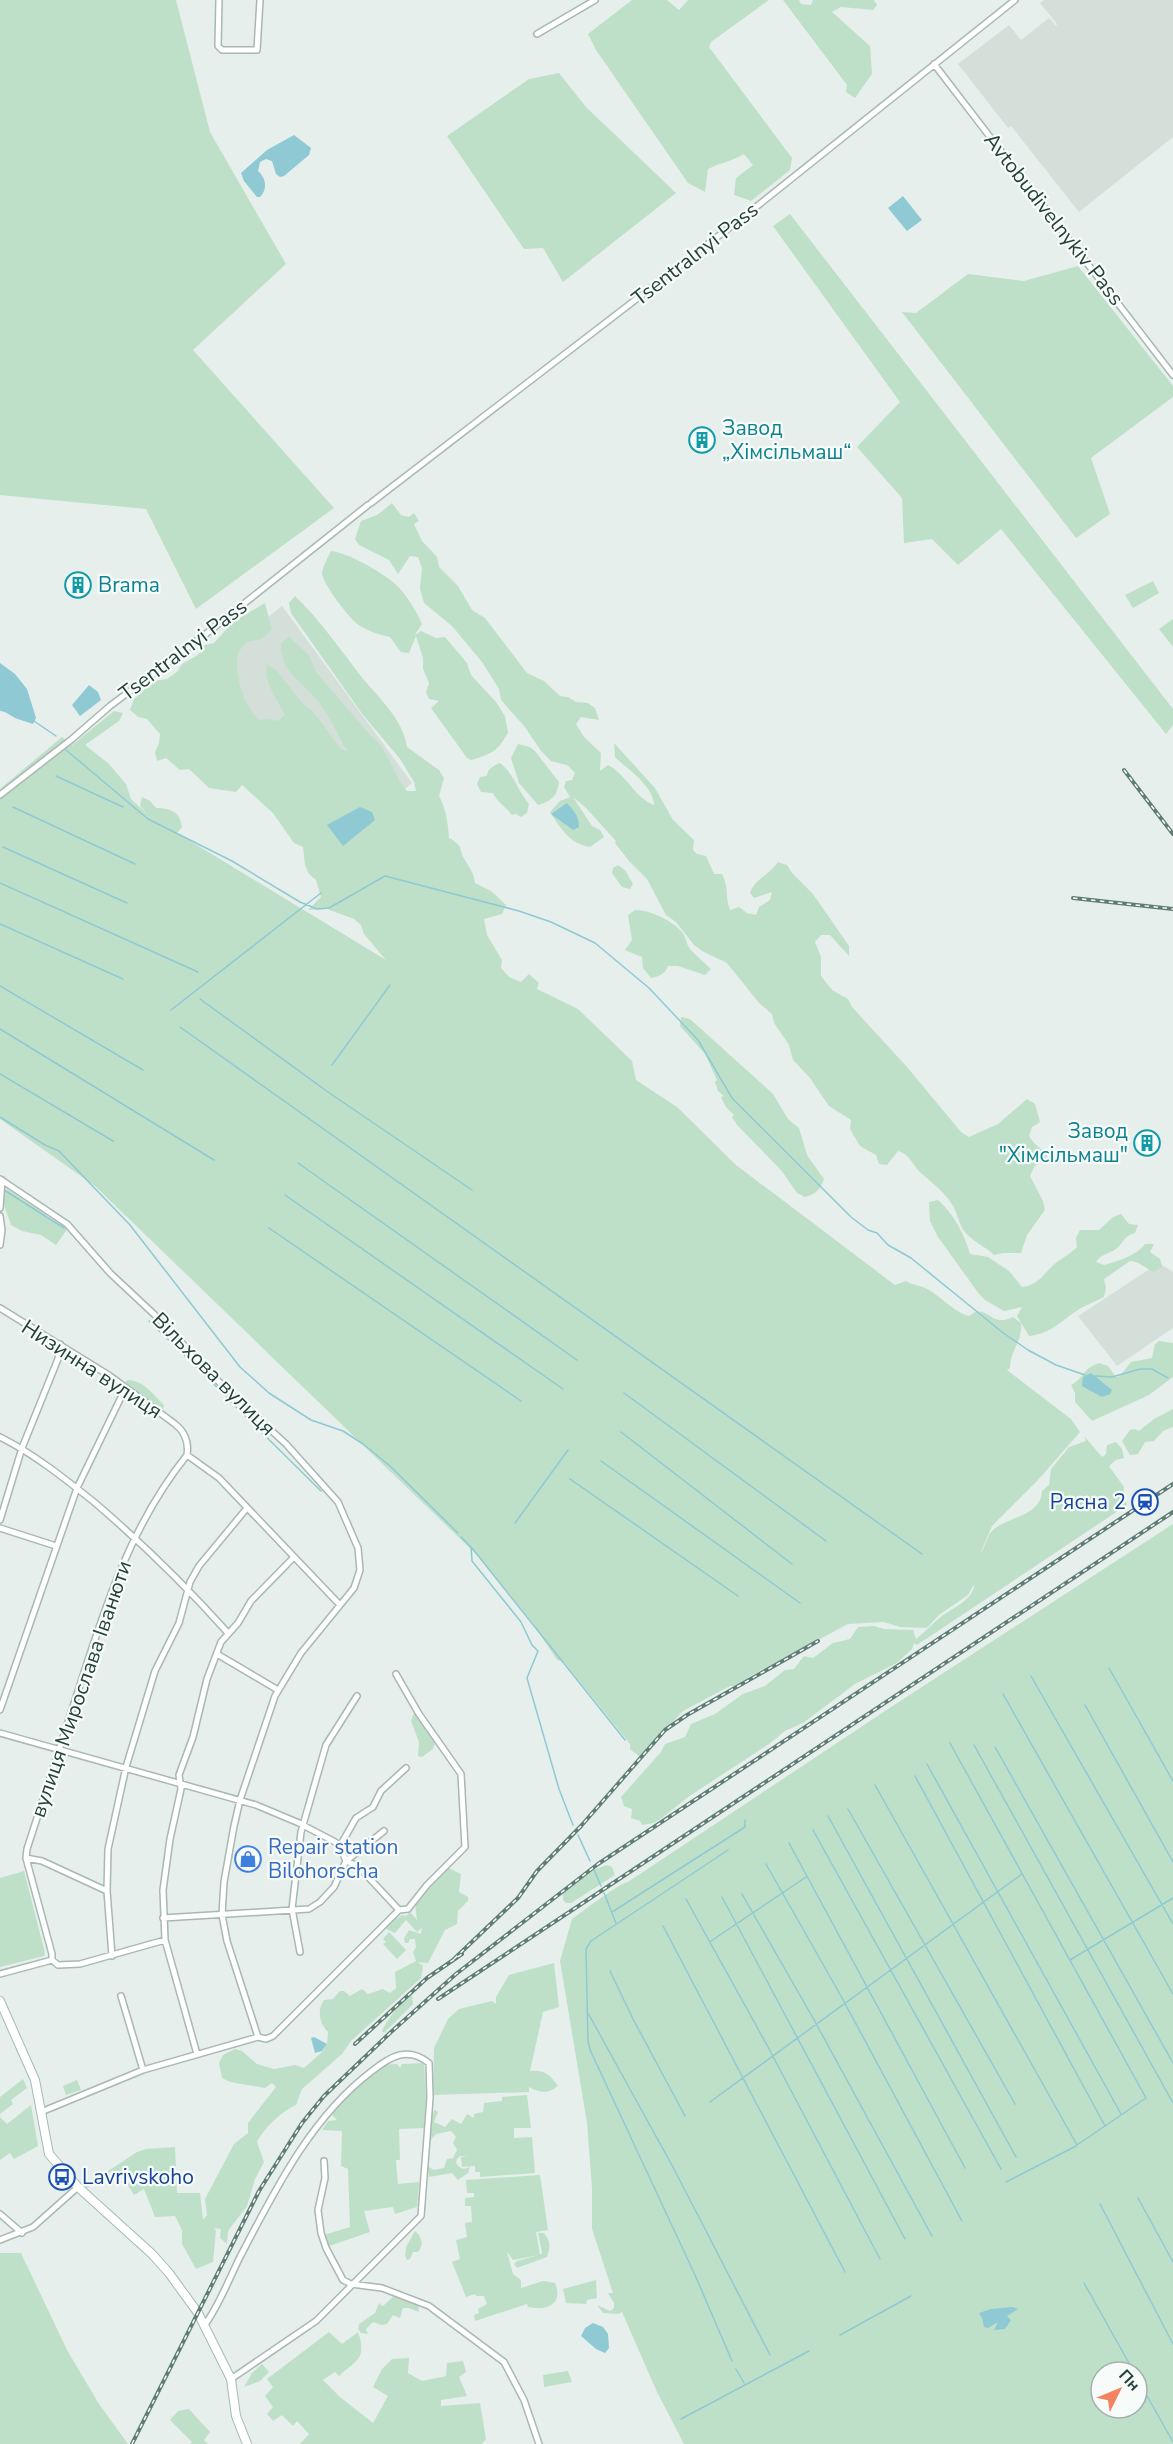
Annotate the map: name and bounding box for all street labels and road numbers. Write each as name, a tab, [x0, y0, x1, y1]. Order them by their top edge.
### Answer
street label: Avtobudivelnykiv Pass	[978, 127, 1130, 311]
street label: Tsentralnyi Pass	[626, 196, 764, 312]
street label: Tsentralnyi Pass	[113, 593, 253, 707]
street label: Вільхова вулиця	[146, 1306, 282, 1442]
street label: Низинна вулиця	[16, 1313, 168, 1425]
street label: вулиця Мирослава Іванюти	[24, 1557, 138, 1821]

